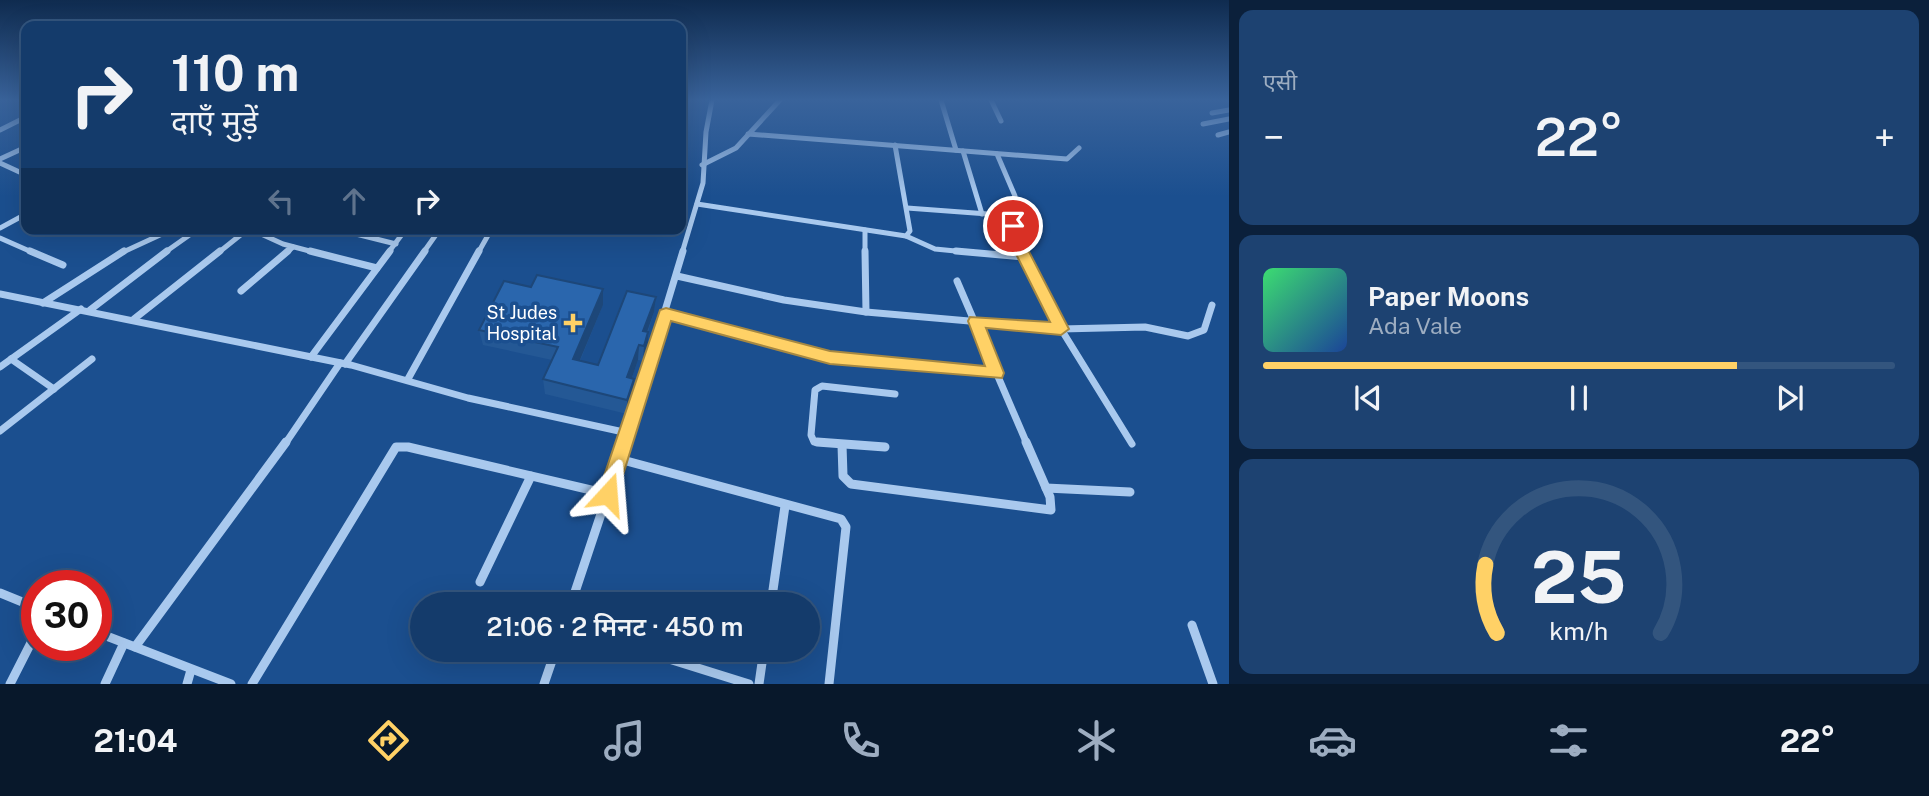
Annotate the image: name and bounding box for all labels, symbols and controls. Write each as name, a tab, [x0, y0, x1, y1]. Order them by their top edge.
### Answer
text: 110 m	[171, 44, 299, 102]
icon: right	[56, 49, 147, 140]
text: एसी	[1263, 68, 1297, 95]
text: दाएँ मुड़ें	[171, 103, 258, 140]
text: 22°	[1535, 107, 1623, 168]
text: −	[1263, 115, 1284, 160]
text: +	[1874, 115, 1895, 160]
icon: left	[262, 182, 300, 220]
icon: ahead	[335, 182, 373, 220]
icon: right	[408, 182, 446, 220]
pin	[983, 196, 1043, 256]
icon: arrive	[994, 207, 1032, 245]
text: Paper Moons	[1368, 281, 1529, 312]
place label: St Judes Hospital	[486, 302, 557, 344]
text: Ada Vale	[1368, 312, 1462, 339]
marker: St Judes Hospital	[563, 313, 583, 333]
icon: previous	[1349, 379, 1387, 417]
icon: pause	[1560, 379, 1598, 417]
icon: next	[1771, 379, 1809, 417]
position arrow	[571, 457, 645, 531]
text: 25	[1531, 534, 1627, 619]
speed limit sign: 30	[21, 570, 112, 661]
text: 21:06 · 2 मिनट · 450 m	[486, 611, 744, 642]
text: km/h	[1550, 615, 1608, 645]
icon: directions	[364, 716, 413, 765]
icon: music	[600, 716, 649, 765]
icon: phone	[836, 716, 885, 765]
icon: climate	[1072, 716, 1121, 765]
icon: car	[1308, 716, 1357, 765]
icon: filters	[1544, 716, 1593, 765]
text: 21:04	[93, 722, 178, 759]
text: 22°	[1780, 722, 1836, 759]

